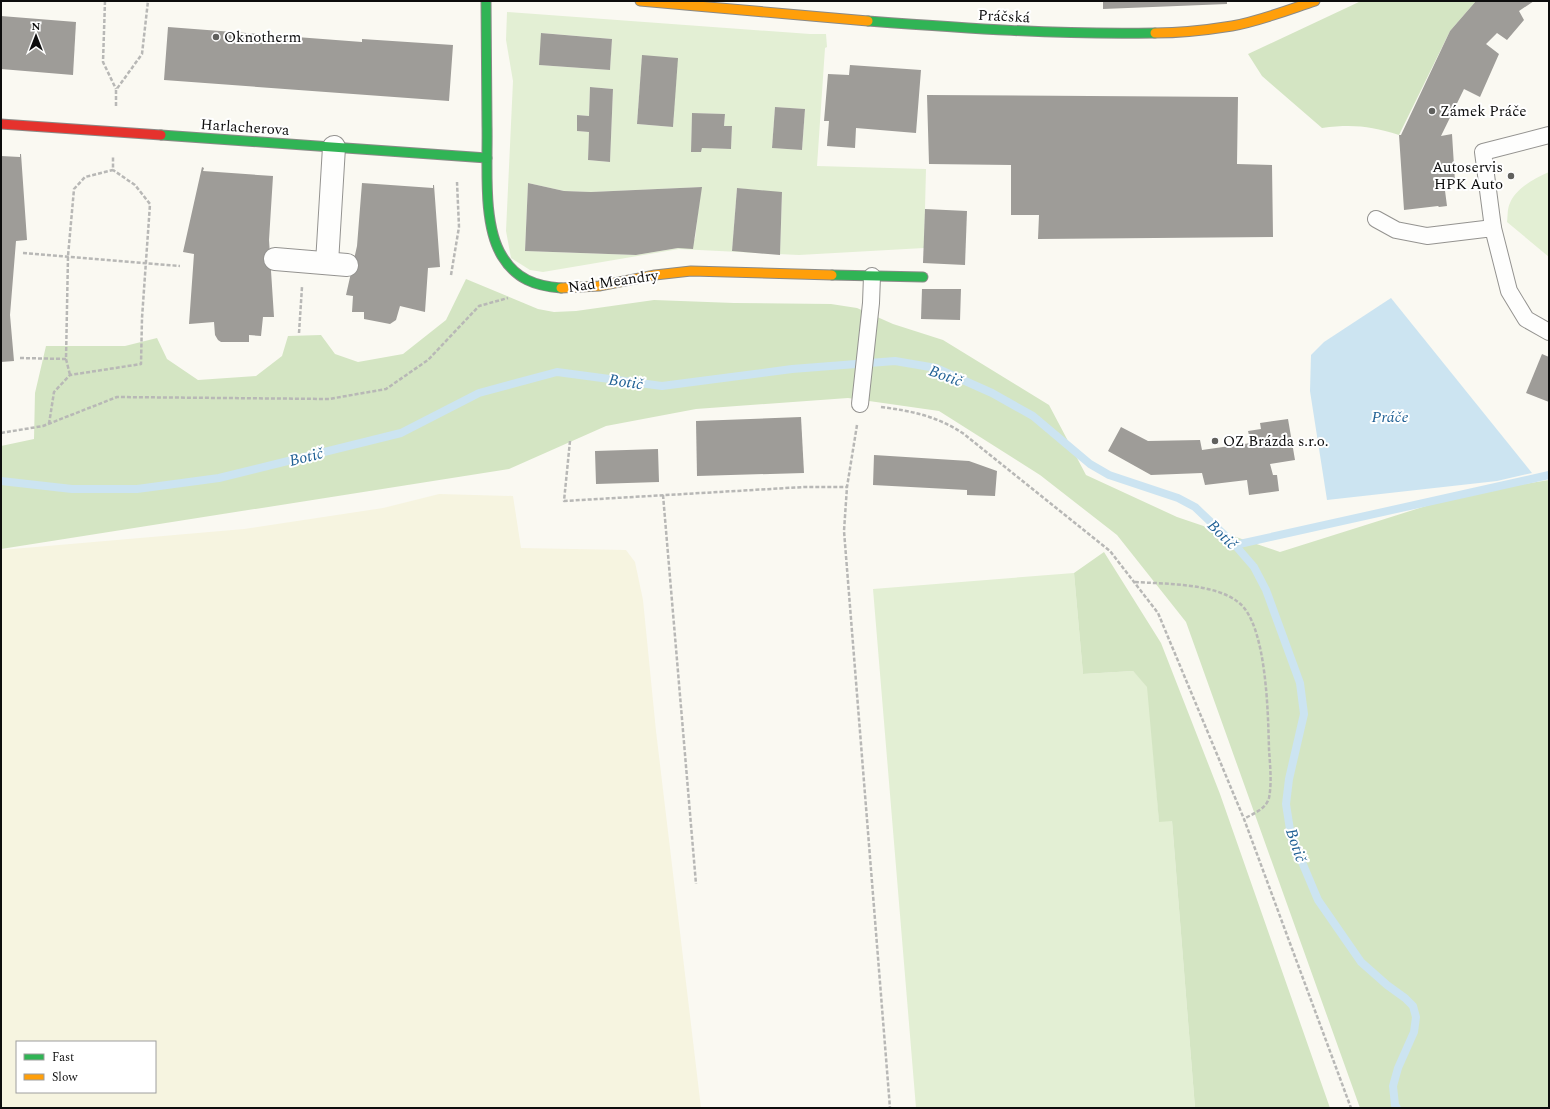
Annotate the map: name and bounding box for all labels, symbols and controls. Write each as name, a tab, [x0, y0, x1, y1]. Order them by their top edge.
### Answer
street label: Práčská	[977, 4, 1031, 29]
north arrow	[16, 16, 56, 56]
text: N	[32, 18, 41, 35]
place label: Oknotherm	[224, 26, 302, 49]
marker: Oknotherm	[211, 32, 221, 42]
place label: Zámek Práče	[1440, 100, 1527, 123]
marker: Zámek Práče	[1427, 106, 1437, 116]
street label: Harlacherova	[200, 113, 291, 142]
place label: Autoservis HPK Auto	[1432, 156, 1503, 196]
marker: Autoservis HPK Auto	[1506, 171, 1516, 181]
street label: Nad Meandry	[567, 264, 660, 299]
water label: Botič	[925, 359, 967, 394]
water label: Botič	[607, 368, 646, 396]
water label: Práče	[1371, 405, 1409, 429]
place label: OZ Brázda s.r.o.	[1223, 430, 1329, 453]
marker: OZ Brázda s.r.o.	[1210, 436, 1220, 446]
water label: Botič	[287, 441, 327, 473]
water label: Botič	[1202, 514, 1244, 556]
water label: Botič	[1279, 825, 1313, 867]
legend	[16, 1041, 156, 1093]
text: Fast	[52, 1048, 74, 1067]
text: Slow	[52, 1068, 78, 1087]

